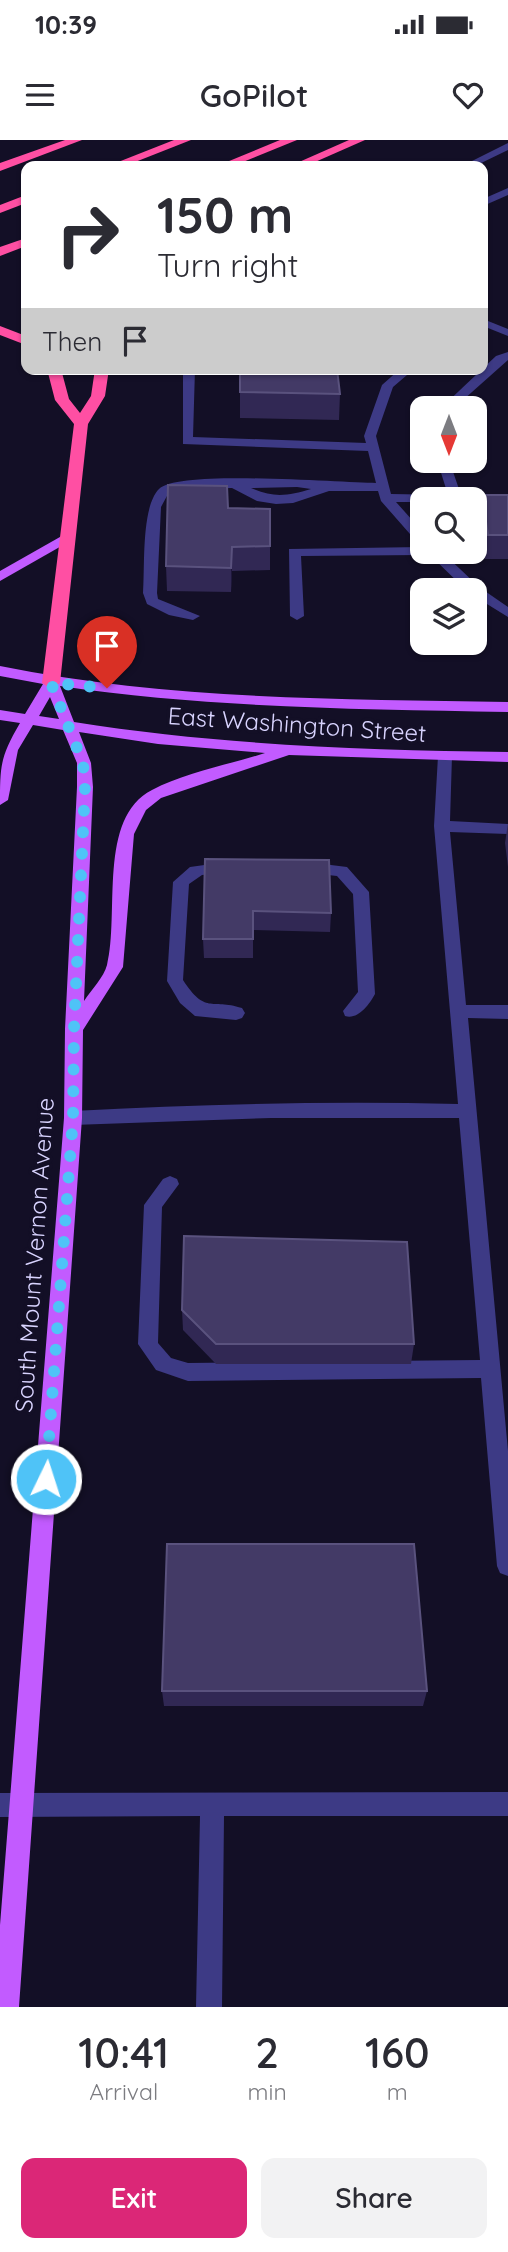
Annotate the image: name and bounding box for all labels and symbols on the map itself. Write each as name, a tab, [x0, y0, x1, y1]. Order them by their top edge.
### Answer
north arrow	[410, 396, 486, 472]
pin	[77, 616, 137, 688]
street label: East Washington Street	[167, 700, 427, 748]
street label: South Mount Vernon Avenue	[8, 1097, 60, 1413]
position arrow	[9, 1442, 83, 1516]

